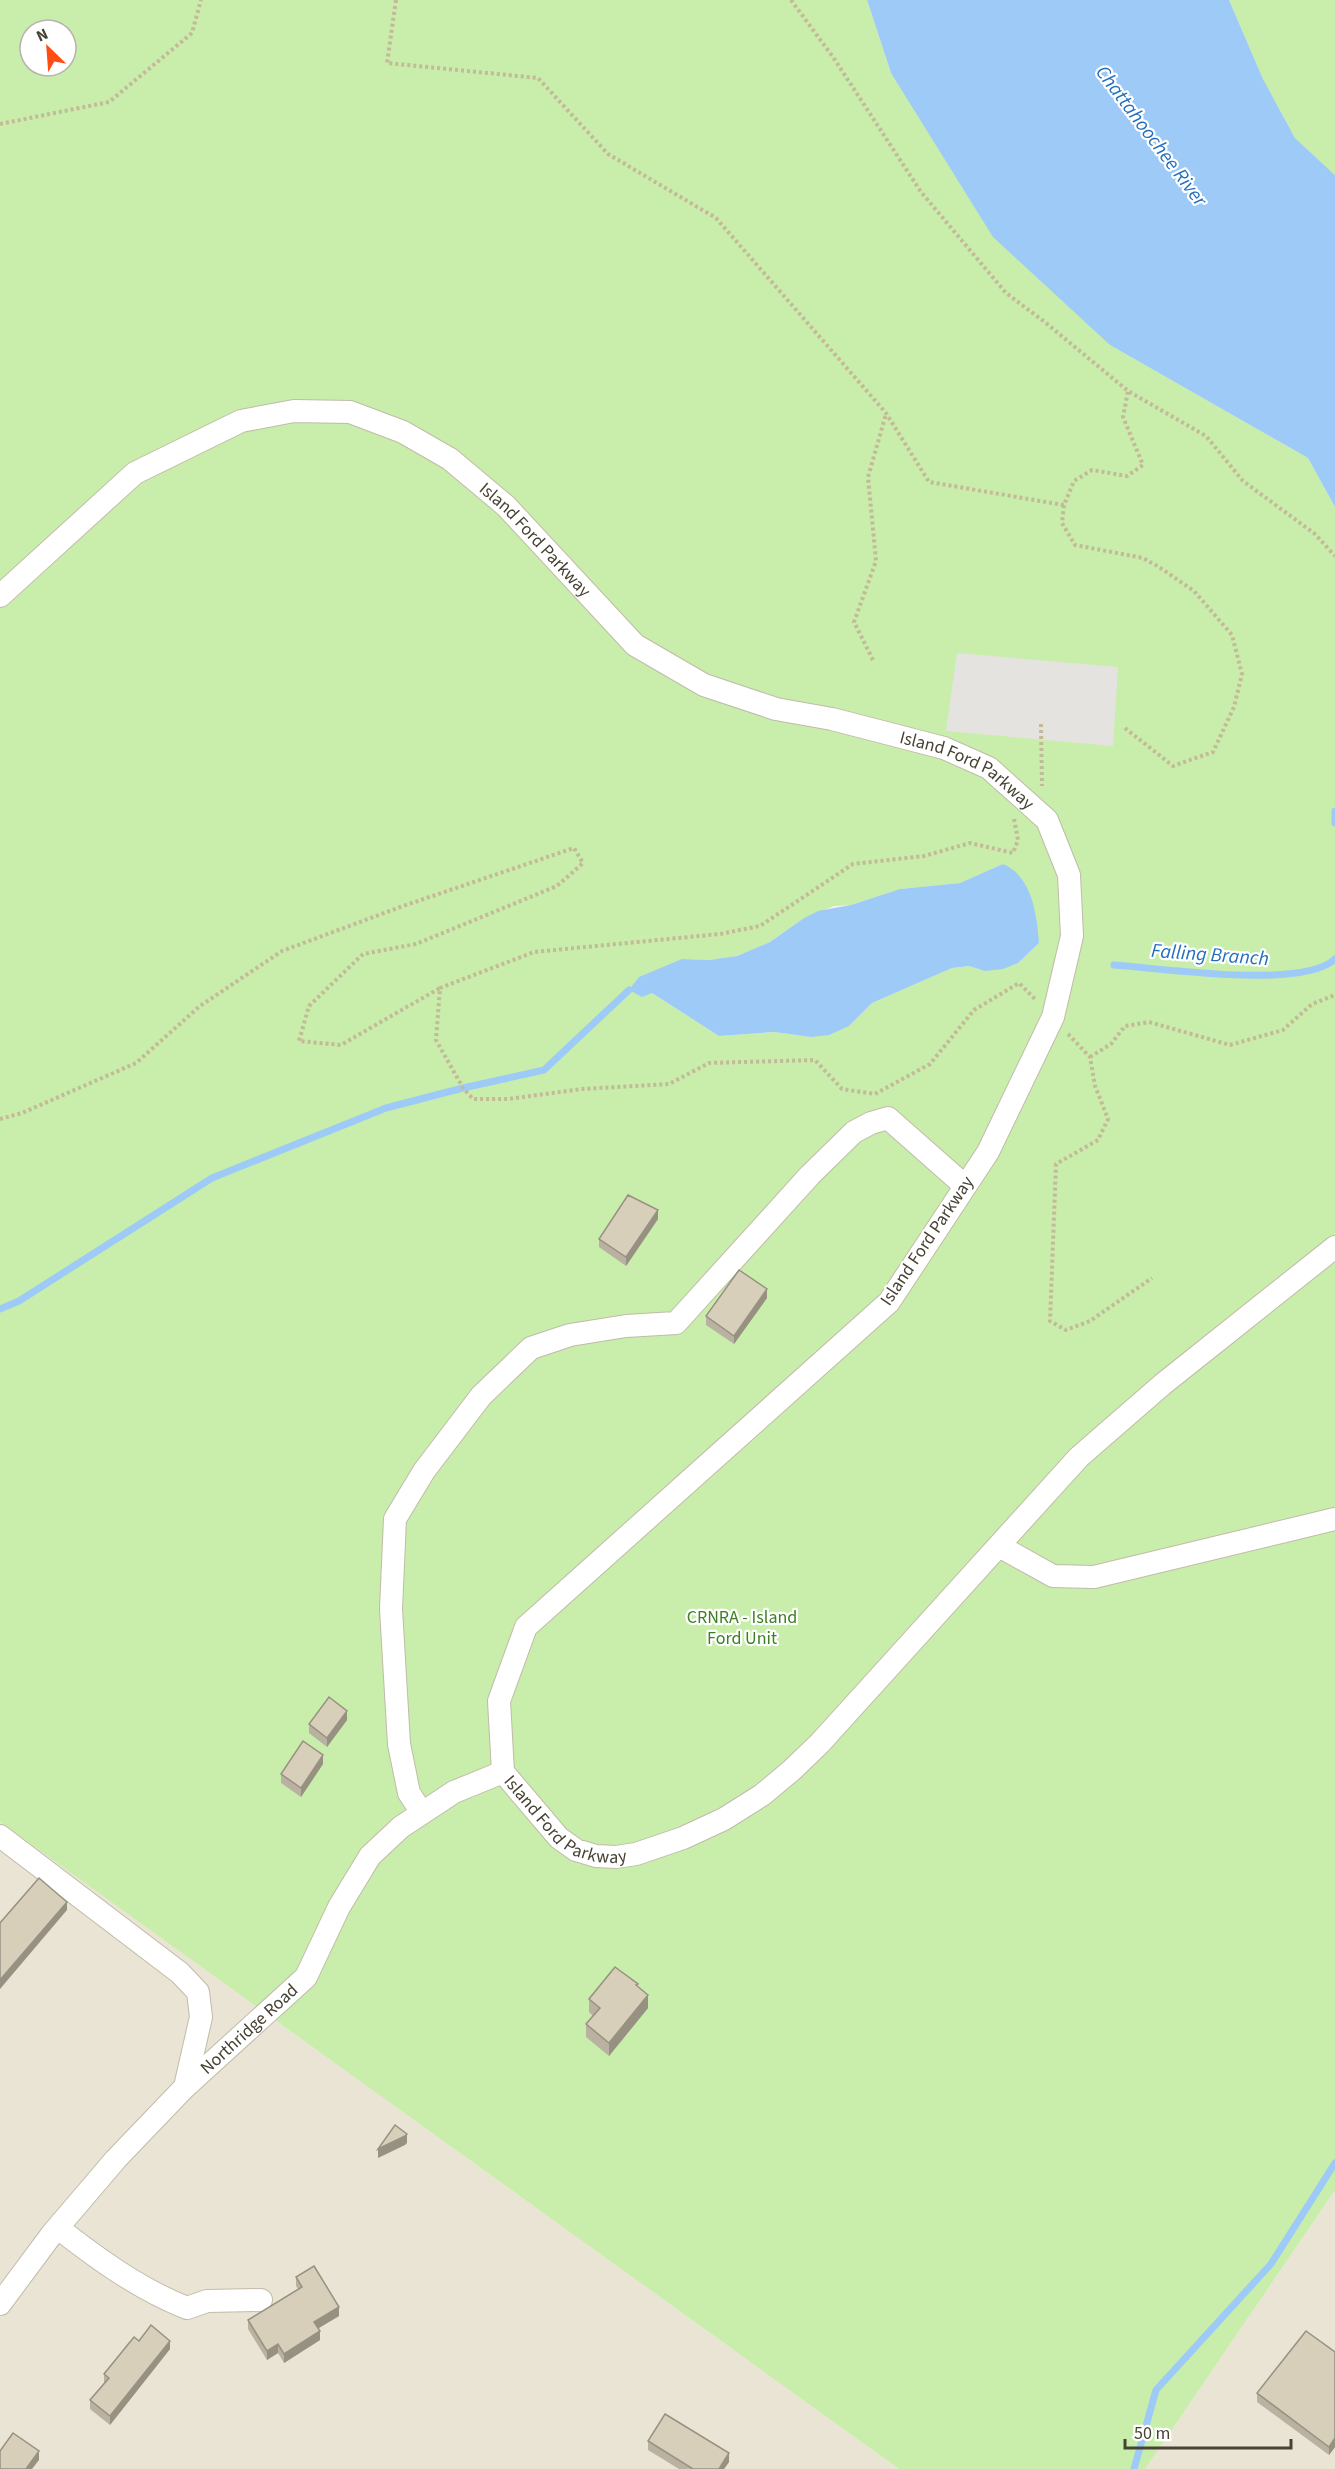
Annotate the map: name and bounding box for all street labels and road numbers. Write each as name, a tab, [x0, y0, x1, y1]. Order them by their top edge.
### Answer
street label: Island Ford Parkway	[474, 476, 597, 603]
street label: Island Ford Parkway	[897, 725, 1040, 816]
street label: Island Ford Parkway	[874, 1171, 980, 1311]
street label: Island Ford Parkway	[498, 1770, 629, 1870]
street label: Northridge Road	[195, 1978, 303, 2080]

